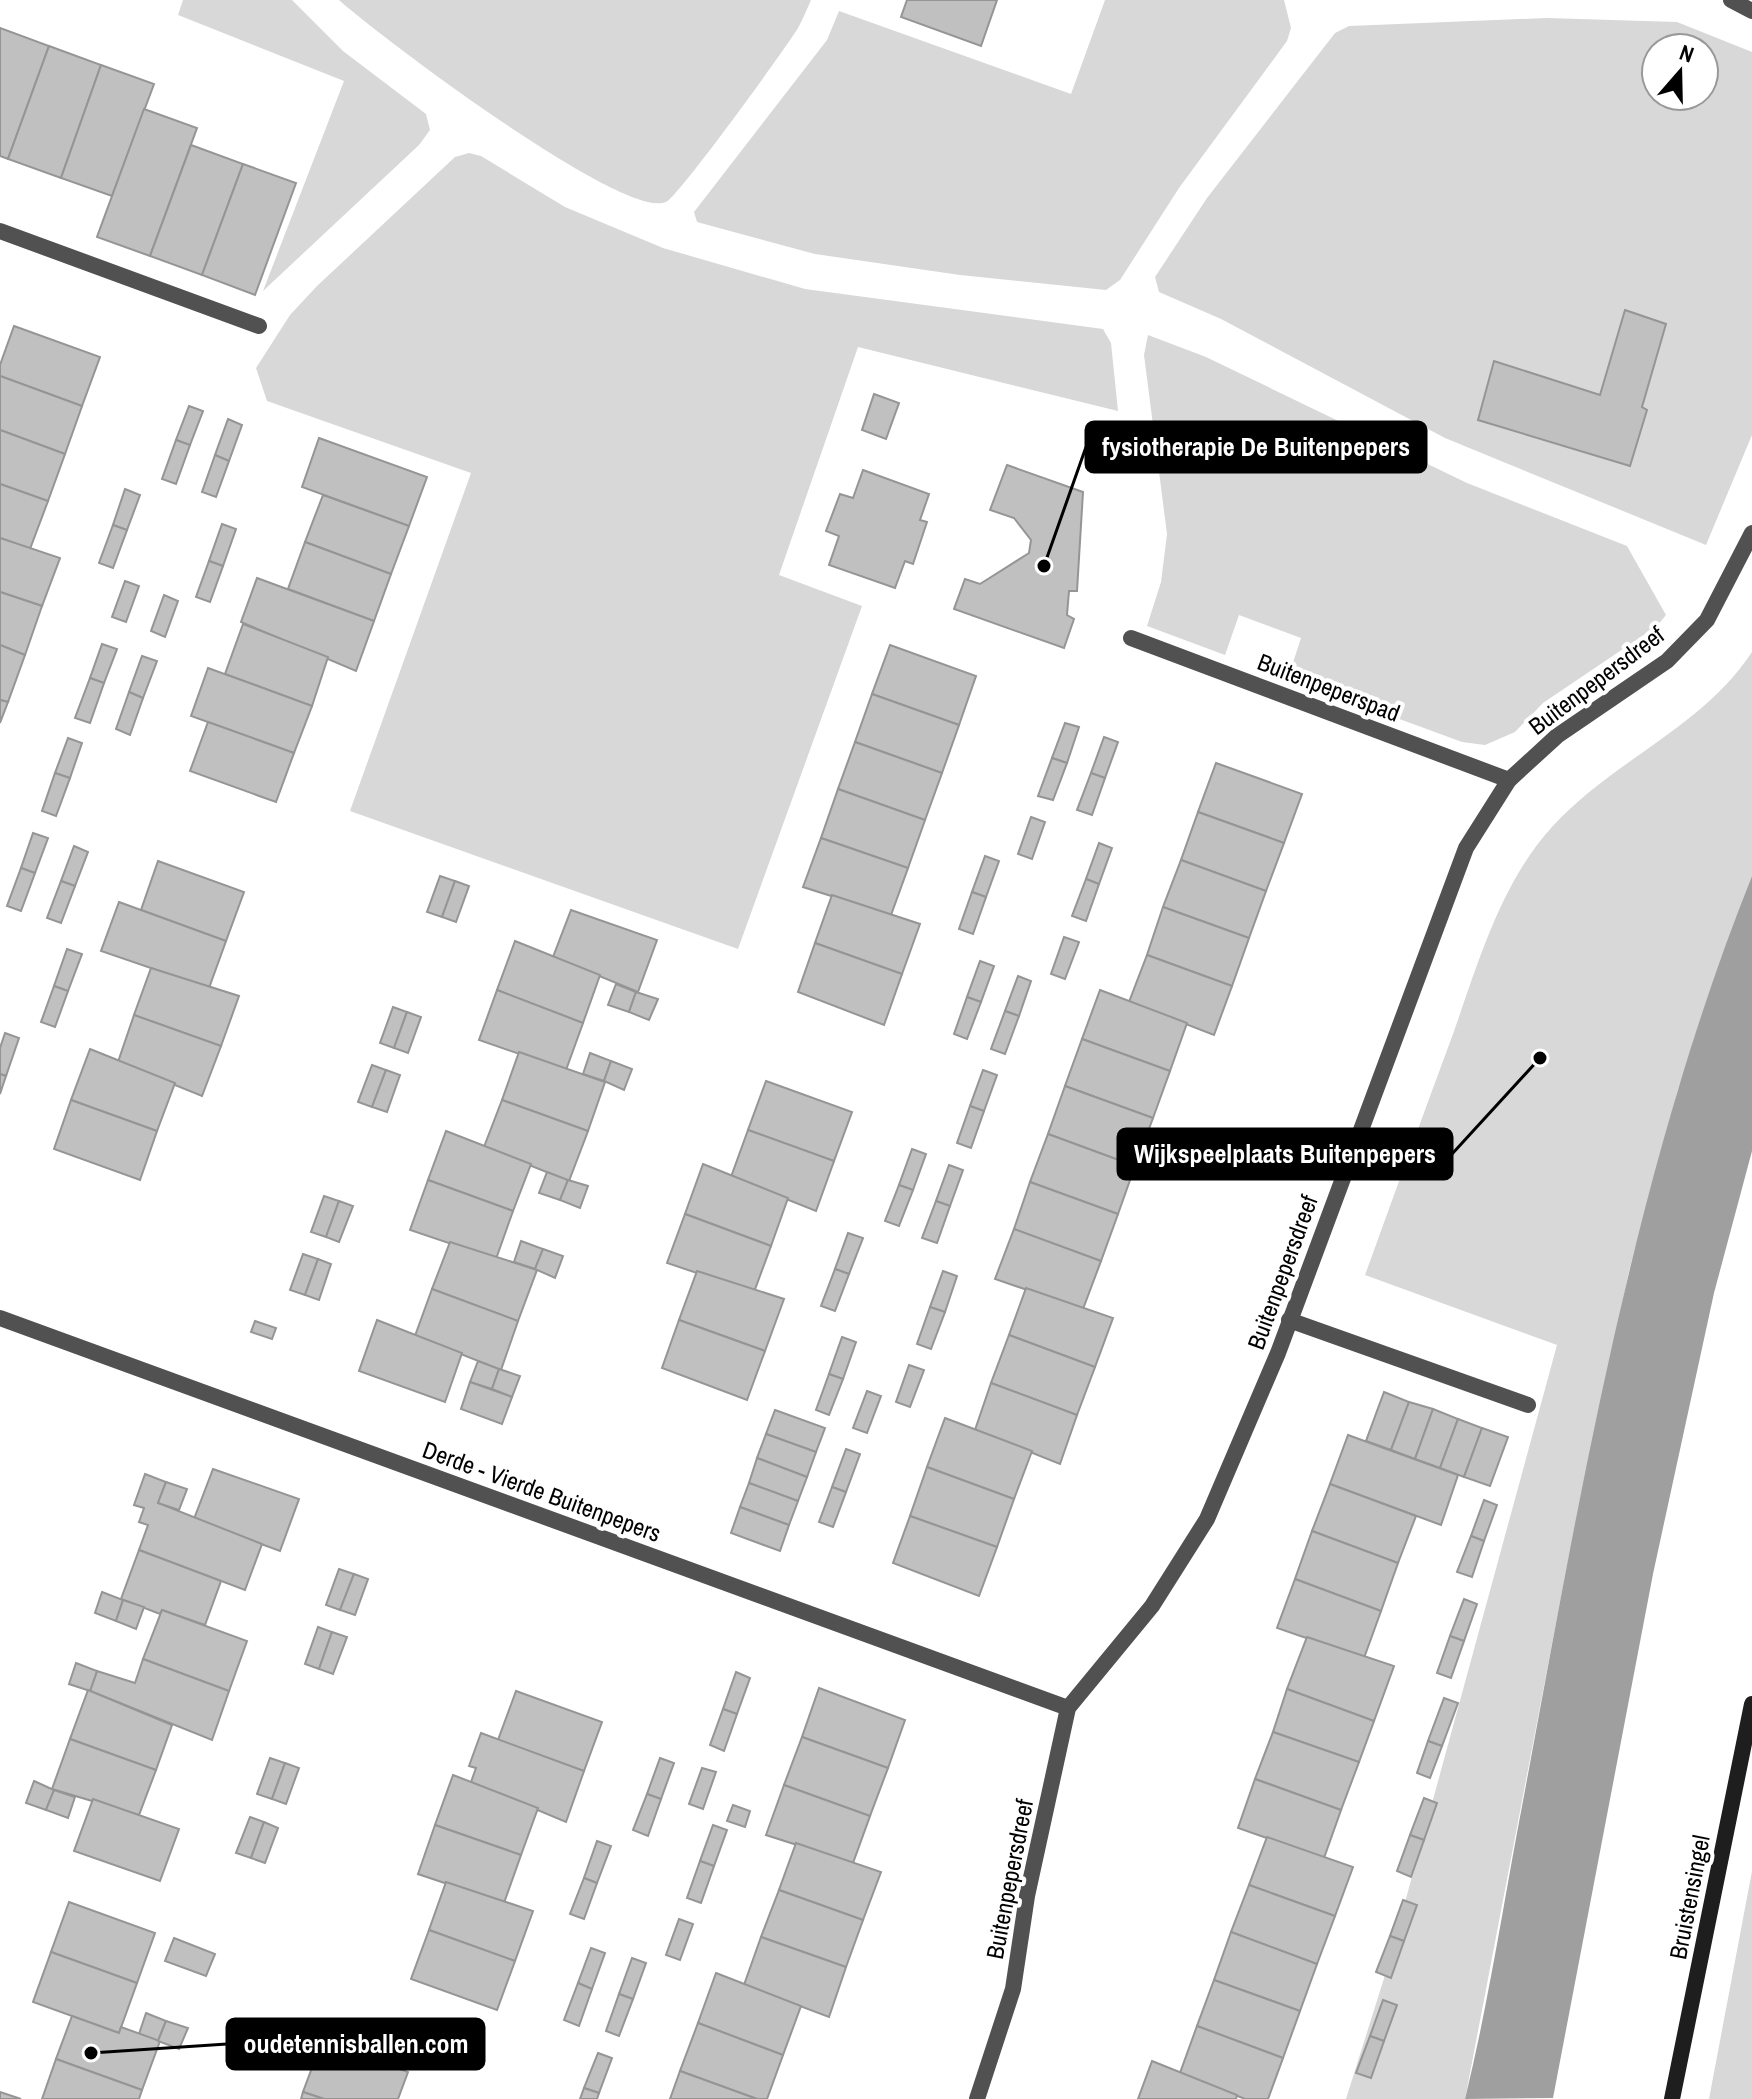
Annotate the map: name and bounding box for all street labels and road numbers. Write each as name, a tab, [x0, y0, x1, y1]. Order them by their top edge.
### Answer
street label: Buitenpepersdreef	[1522, 618, 1671, 742]
street label: Buitenpeperspad	[1253, 645, 1405, 729]
street label: Buitenpepersdreef	[1239, 1190, 1325, 1354]
street label: Derde - Vierde Buitenpepers	[418, 1433, 666, 1549]
street label: Buitenpepersdreef	[978, 1796, 1040, 1962]
street label: Bruistensingel	[1661, 1832, 1717, 1962]

